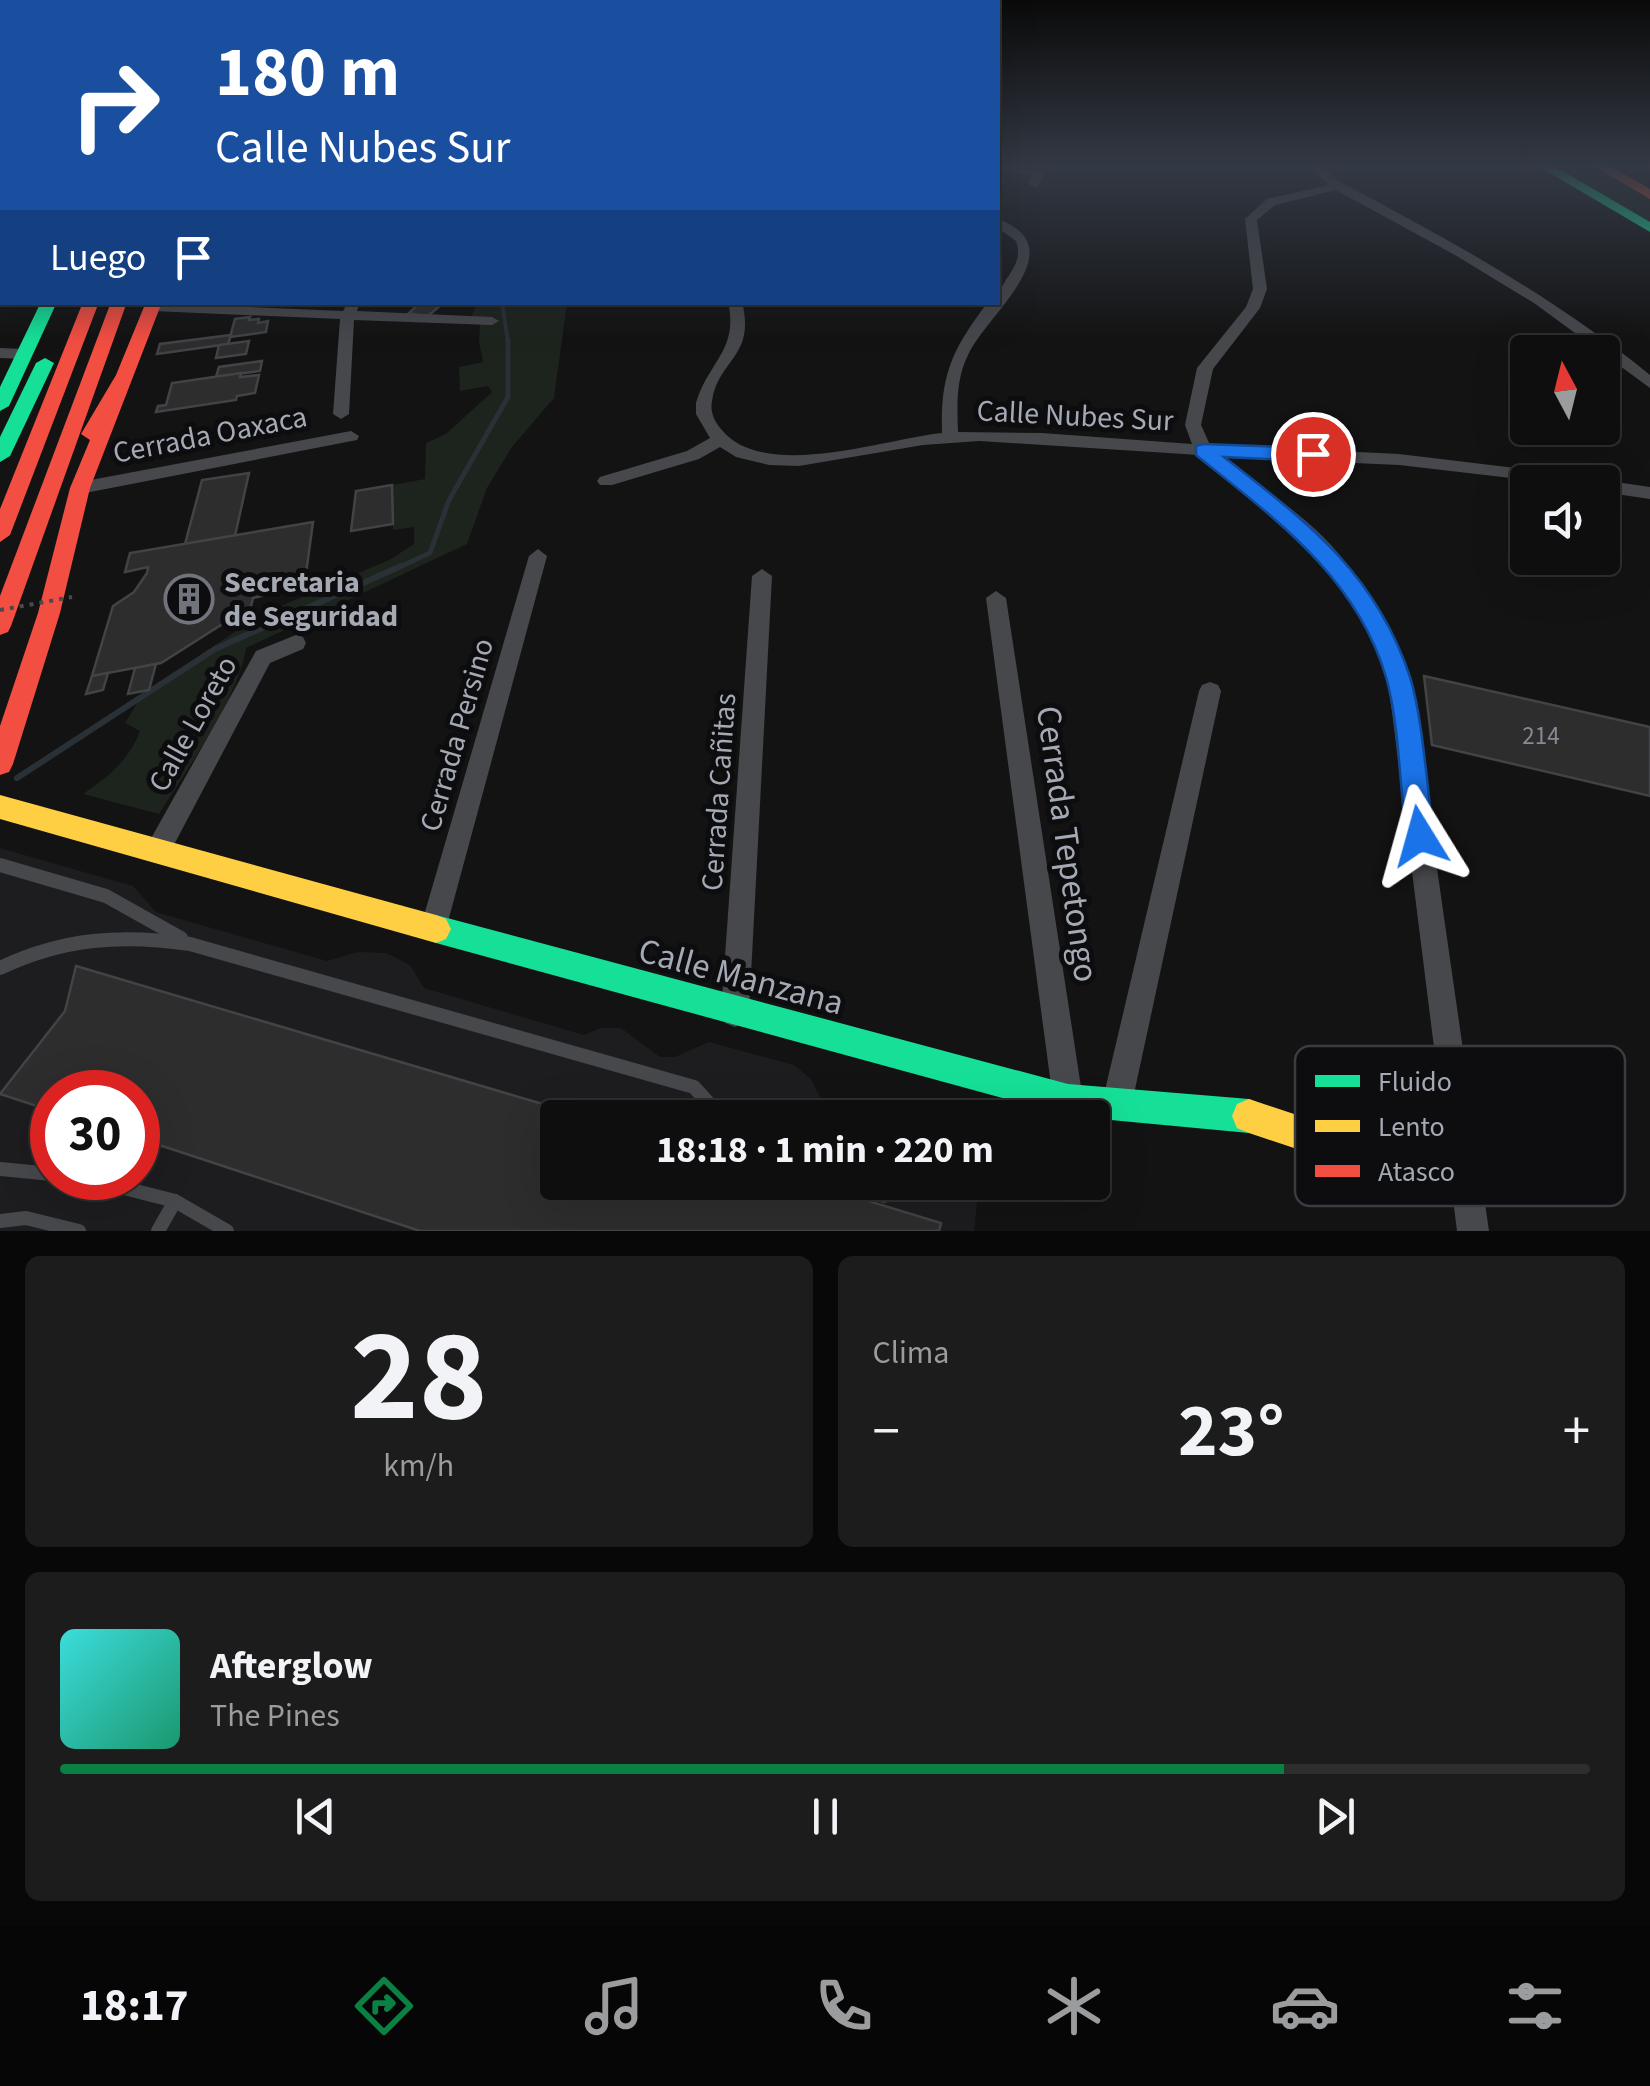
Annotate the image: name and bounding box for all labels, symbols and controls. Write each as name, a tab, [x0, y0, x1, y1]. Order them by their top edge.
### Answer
text: 180 m	[215, 23, 400, 123]
icon: right	[50, 40, 180, 170]
text: Calle Nubes Sur	[215, 116, 510, 180]
icon: arrive	[166, 230, 221, 285]
text: Luego	[50, 231, 146, 285]
north arrow	[1510, 335, 1620, 445]
map controls	[1510, 335, 1620, 575]
street label: Calle Nubes Sur	[976, 389, 1175, 443]
street label: Cerrada Oaxaca	[109, 395, 311, 475]
pin	[1271, 412, 1356, 497]
icon: arrive	[1286, 427, 1341, 482]
button: sound	[1510, 465, 1620, 575]
place label: Secretaria de Seguridad	[224, 561, 398, 638]
building icon: Secretaria de Seguridad	[163, 573, 215, 625]
street label: Cerrada Persino	[409, 633, 505, 837]
street label: Calle Loreto	[138, 648, 248, 800]
street label: Cerrada Cañitas	[691, 692, 747, 892]
street label: Cerrada Tepetongo	[1023, 703, 1111, 985]
house number: 214	[1522, 718, 1560, 754]
position arrow	[1368, 784, 1472, 888]
street label: Calle Manzana	[633, 926, 849, 1028]
legend	[1295, 1046, 1625, 1206]
text: Fluido	[1378, 1062, 1452, 1102]
speed limit sign: 30	[30, 1070, 160, 1200]
text: Lento	[1378, 1107, 1445, 1147]
text: 18:18 · 1 min · 220 m	[656, 1123, 994, 1177]
text: Atasco	[1378, 1152, 1455, 1192]
text: 28	[350, 1285, 487, 1470]
text: Clima	[873, 1330, 949, 1376]
text: 23°	[1178, 1378, 1285, 1485]
text: −	[873, 1393, 900, 1471]
text: +	[1563, 1393, 1590, 1471]
text: km/h	[383, 1443, 454, 1489]
text: Afterglow	[210, 1639, 373, 1693]
text: The Pines	[210, 1693, 340, 1739]
icon: previous	[288, 1789, 343, 1844]
icon: pause	[798, 1789, 853, 1844]
icon: next	[1308, 1789, 1363, 1844]
icon: directions	[349, 1971, 419, 2041]
icon: music	[579, 1971, 649, 2041]
icon: phone	[809, 1971, 879, 2041]
icon: climate	[1039, 1971, 1109, 2041]
icon: car	[1270, 1971, 1340, 2041]
icon: filters	[1500, 1971, 1570, 2041]
text: 18:17	[80, 1974, 189, 2038]

